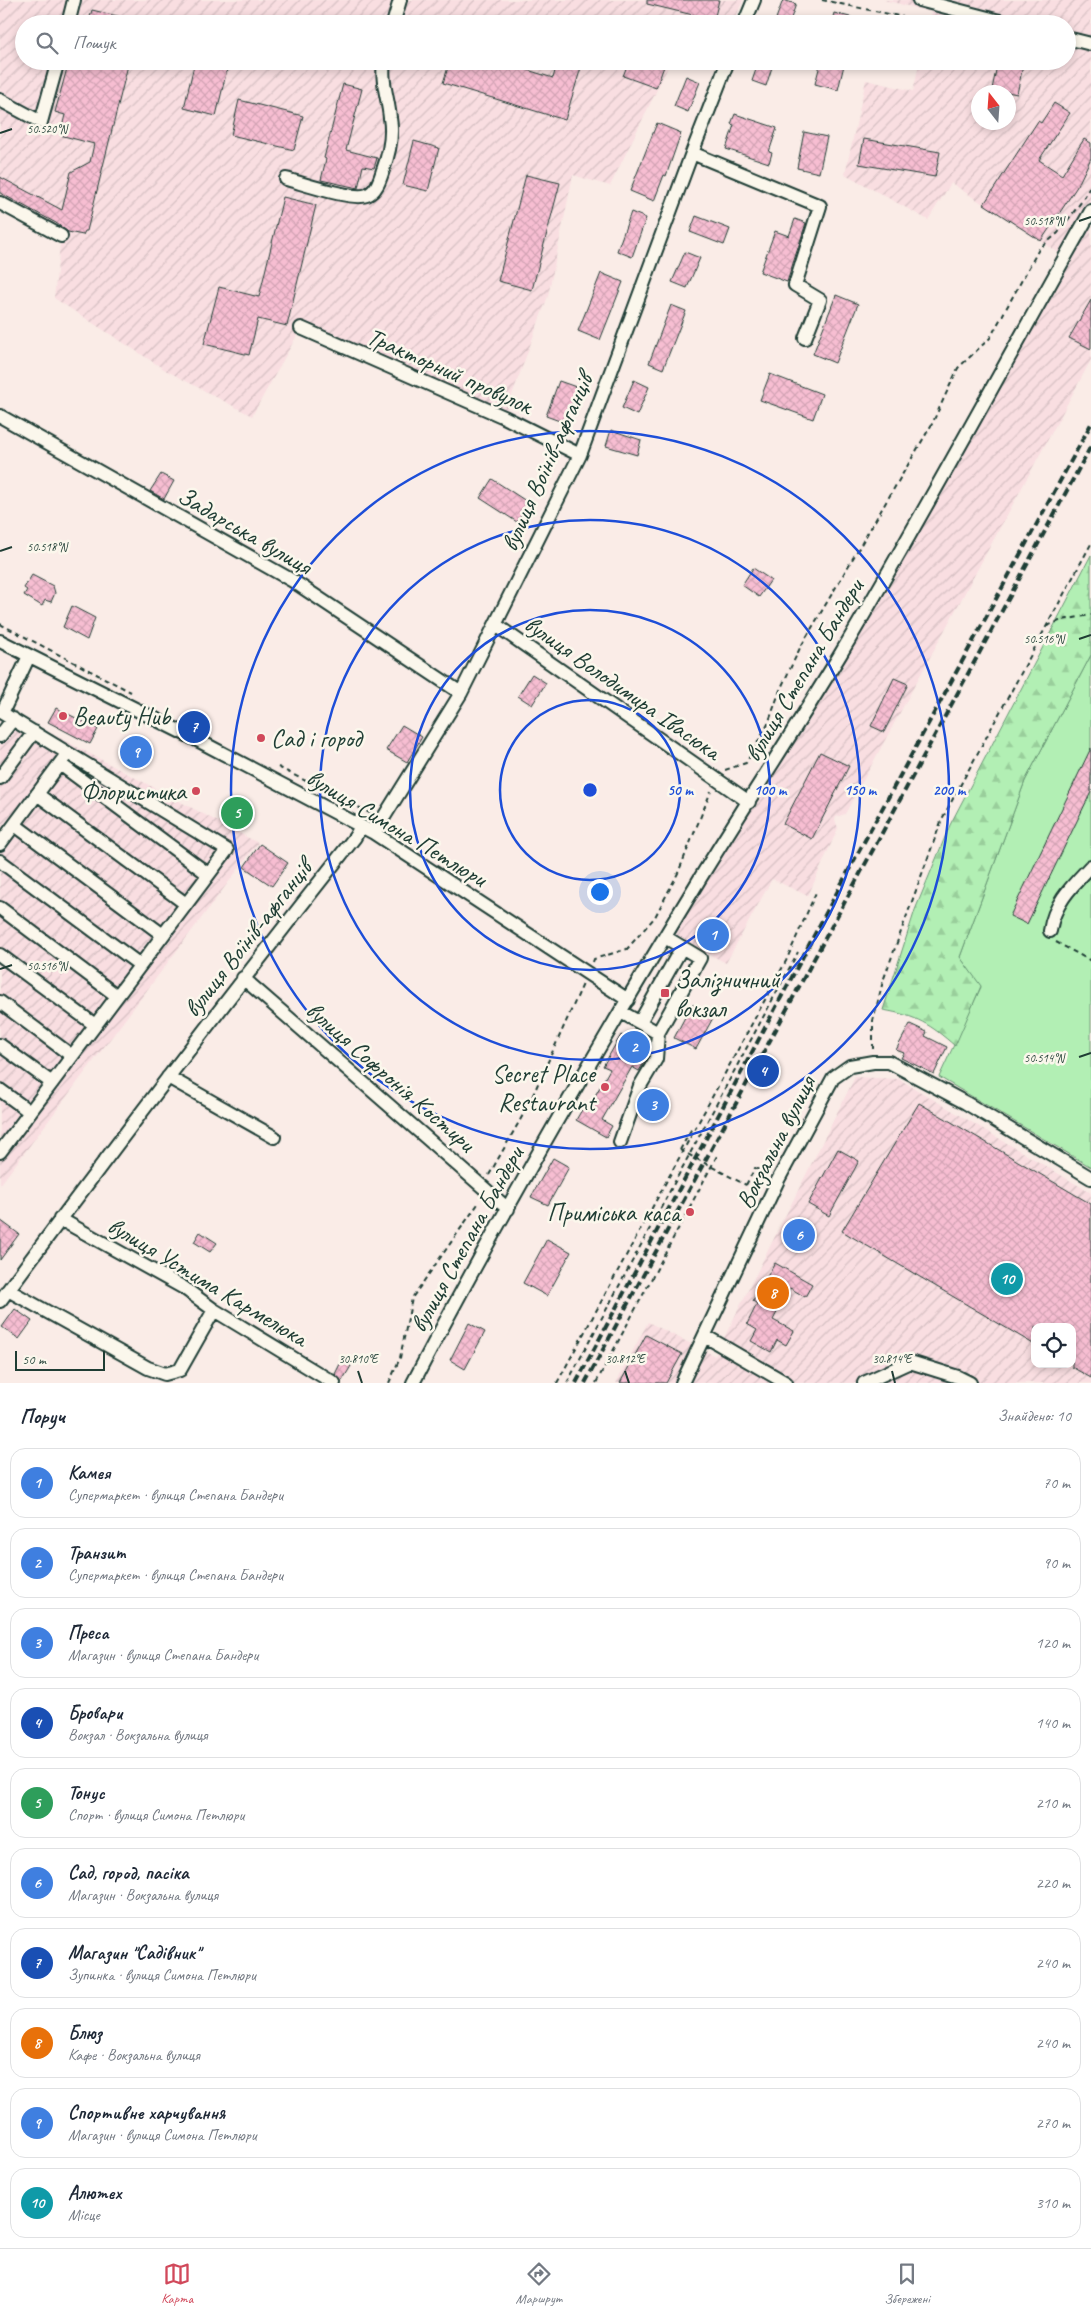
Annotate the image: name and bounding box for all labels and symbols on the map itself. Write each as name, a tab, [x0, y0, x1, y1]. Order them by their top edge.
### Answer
north arrow	[971, 85, 1016, 130]
text: 50.520°N	[27, 121, 69, 137]
text: 50.518°N	[1024, 213, 1066, 229]
street label: Тракторний провулок	[362, 320, 539, 422]
street label: вулиця Воїнів-афганців	[493, 363, 603, 556]
street label: Задарська вулиця	[172, 480, 319, 583]
text: 50.518°N	[27, 539, 69, 555]
street label: вулиця Степана Бандери	[737, 572, 872, 768]
street label: вулиця Володимира Івасюка	[518, 608, 729, 769]
text: 50.516°N	[1024, 631, 1066, 647]
place label: Beauty Hub	[73, 701, 172, 733]
pin: 7	[178, 708, 210, 746]
marker: Beauty Hub	[57, 710, 69, 722]
place label: Сад і город	[271, 723, 364, 755]
marker: Сад і город	[255, 732, 267, 744]
pin: 9	[120, 733, 152, 771]
street label: вулиця Симона Петлюри	[300, 761, 494, 895]
place label: Флористика	[81, 776, 188, 808]
centre of rings	[581, 781, 599, 799]
text: 50 m	[667, 781, 694, 800]
text: 100 m	[754, 781, 788, 800]
text: 150 m	[844, 781, 878, 800]
text: 200 m	[933, 781, 967, 800]
marker: Флористика	[190, 785, 202, 797]
pin: 5	[221, 794, 253, 832]
street label: вулиця Воїнів-афганців	[176, 848, 323, 1024]
your location	[587, 879, 613, 905]
pin: 1	[697, 916, 729, 954]
text: 50.516°N	[27, 958, 69, 974]
place label: Залізничний вокзал	[675, 964, 781, 1025]
marker: Залізничний вокзал	[659, 987, 671, 999]
street label: вулиця Софронія Костири	[299, 994, 483, 1160]
pin: 2	[618, 1028, 650, 1066]
text: 50.514°N	[1024, 1050, 1066, 1066]
pin: 4	[747, 1052, 779, 1090]
place label: Secret Place Restaurant	[492, 1058, 598, 1119]
street label: Вокзальна вулиця	[729, 1069, 824, 1214]
marker: Secret Place Restaurant	[599, 1081, 611, 1093]
pin: 3	[637, 1086, 669, 1124]
street label: вулиця Степана Бандери	[403, 1139, 532, 1338]
place label: Приміська каса	[547, 1197, 683, 1229]
marker: Приміська каса	[684, 1206, 696, 1218]
street label: вулиця Устима Кармелюка	[102, 1210, 316, 1356]
pin: 6	[783, 1216, 815, 1254]
pin: 10	[991, 1260, 1023, 1298]
pin: 8	[757, 1274, 789, 1312]
scale bar	[15, 1348, 105, 1371]
text: 30.810°E	[338, 1351, 379, 1367]
text: 30.812°E	[605, 1351, 646, 1367]
text: 30.814°E	[872, 1351, 913, 1367]

